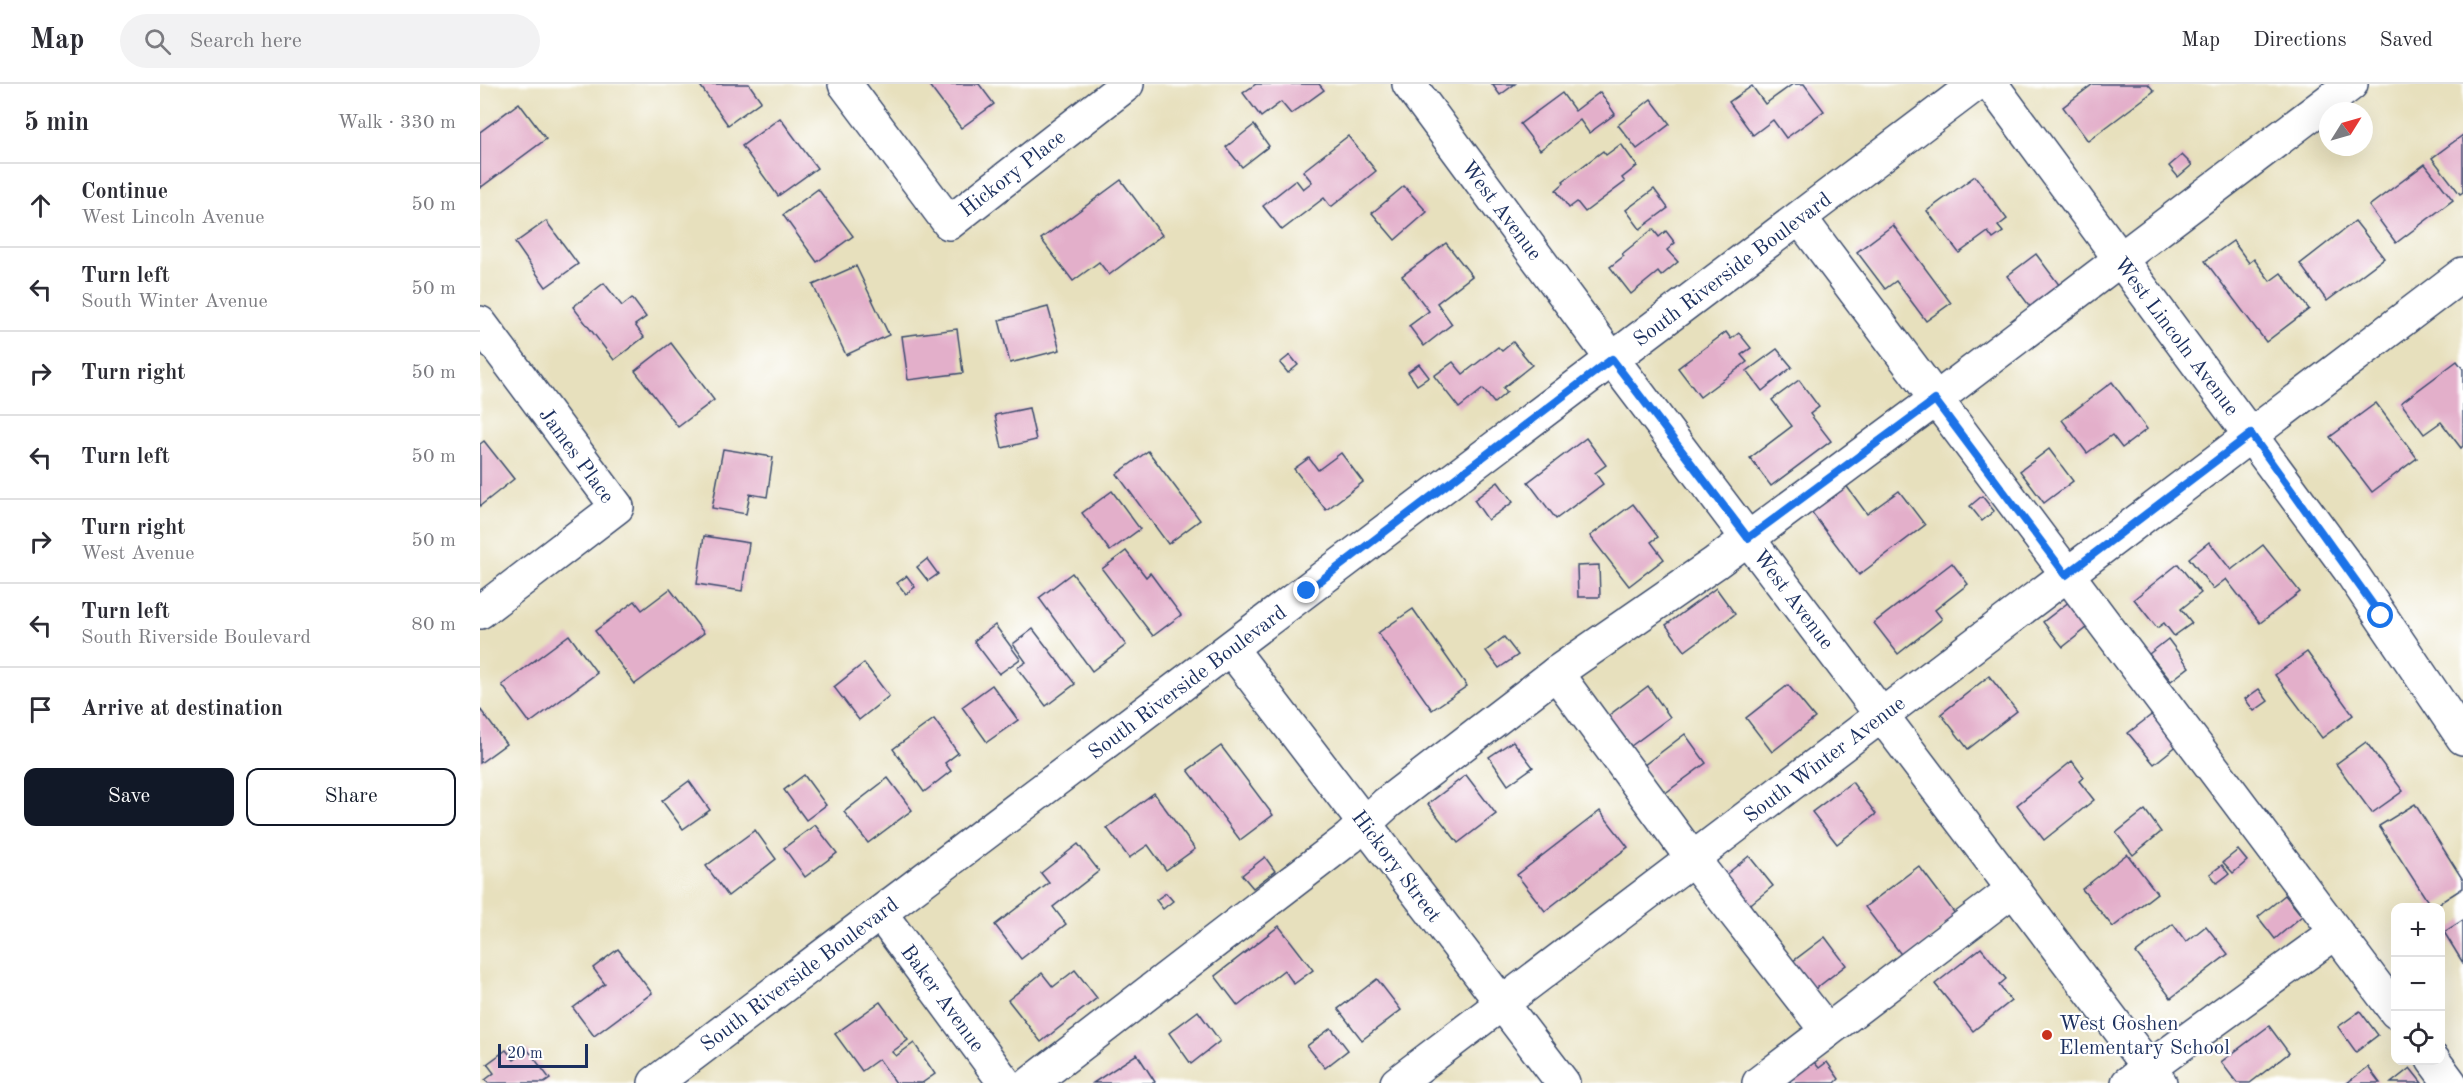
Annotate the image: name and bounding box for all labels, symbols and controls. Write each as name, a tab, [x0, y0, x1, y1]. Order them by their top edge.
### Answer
search box	[120, 14, 540, 68]
icon: search	[141, 25, 174, 58]
text: Map	[30, 27, 84, 55]
text: Search here	[189, 30, 302, 52]
text: Map	[2181, 30, 2220, 51]
text: Directions	[2253, 30, 2347, 51]
text: Saved	[2380, 30, 2433, 51]
north arrow	[2319, 102, 2373, 156]
text: 5 min	[24, 110, 89, 136]
text: Walk · 330 m	[337, 113, 456, 133]
street label: Hickory Place	[956, 127, 1070, 222]
street label: West Avenue	[1457, 157, 1545, 265]
text: Continue	[81, 181, 168, 203]
icon: ahead	[24, 189, 57, 222]
street label: South Riverside Boulevard	[1630, 189, 1836, 351]
text: 50 m	[411, 195, 456, 215]
text: West Lincoln Avenue	[81, 208, 264, 228]
street label: West Lincoln Avenue	[2109, 254, 2242, 420]
text: Turn left	[81, 265, 170, 287]
icon: left	[24, 273, 57, 306]
text: 50 m	[411, 279, 456, 299]
text: South Winter Avenue	[81, 292, 268, 312]
icon: right	[24, 357, 57, 390]
text: Turn right	[81, 362, 185, 384]
text: 50 m	[411, 363, 456, 383]
street label: James Place	[534, 404, 617, 507]
icon: left	[24, 441, 57, 474]
text: Turn left	[81, 446, 170, 468]
text: 50 m	[411, 447, 456, 467]
text: Turn right	[81, 517, 185, 539]
icon: right	[24, 525, 57, 558]
text: 50 m	[411, 531, 456, 551]
text: West Avenue	[81, 544, 194, 564]
street label: West Avenue	[1749, 546, 1837, 654]
route end	[1293, 577, 1319, 603]
text: Turn left	[81, 601, 170, 623]
street label: South Riverside Boulevard	[1085, 602, 1291, 764]
route start	[2367, 602, 2393, 628]
icon: left	[24, 609, 57, 642]
text: 80 m	[411, 615, 456, 635]
text: South Riverside Boulevard	[81, 628, 311, 648]
icon: arrive	[24, 693, 57, 726]
street label: South Winter Avenue	[1740, 693, 1909, 828]
text: Arrive at destination	[81, 698, 283, 720]
button: Save	[24, 768, 234, 826]
button: Share	[246, 768, 456, 826]
street label: Hickory Street	[1347, 807, 1445, 927]
street label: South Riverside Boulevard	[697, 894, 903, 1056]
map controls	[2391, 903, 2445, 1065]
button: +	[2391, 903, 2445, 957]
street label: Baker Avenue	[896, 941, 987, 1056]
button: −	[2391, 957, 2445, 1011]
button: locate	[2391, 1011, 2445, 1065]
place label: West Goshen Elementary School	[2059, 1014, 2230, 1059]
marker: West Goshen Elementary School	[2040, 1028, 2054, 1042]
scale bar	[498, 1041, 588, 1068]
text: 20 m	[507, 1046, 543, 1062]

